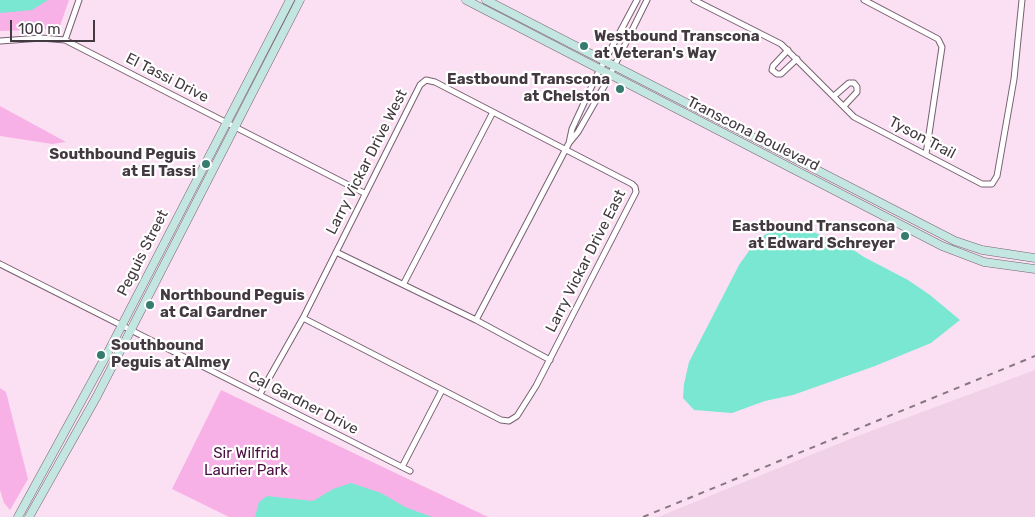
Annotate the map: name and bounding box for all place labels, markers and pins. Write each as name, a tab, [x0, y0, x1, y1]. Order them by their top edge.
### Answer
place label: Westbound Transcona at Veteran's Way	[594, 28, 760, 63]
marker: Westbound Transcona at Veteran's Way	[578, 40, 590, 52]
place label: Eastbound Transcona at Chelston	[447, 71, 610, 106]
marker: Eastbound Transcona at Chelston	[614, 83, 626, 95]
place label: Southbound Peguis at El Tassi	[49, 146, 196, 181]
marker: Southbound Peguis at El Tassi	[200, 158, 212, 170]
place label: Eastbound Transcona at Edward Schreyer	[732, 218, 895, 253]
marker: Eastbound Transcona at Edward Schreyer	[899, 230, 911, 242]
place label: Northbound Peguis at Cal Gardner	[160, 287, 305, 322]
marker: Northbound Peguis at Cal Gardner	[144, 299, 156, 311]
place label: Southbound Peguis at Almey	[111, 337, 230, 372]
marker: Southbound Peguis at Almey	[95, 349, 107, 361]

